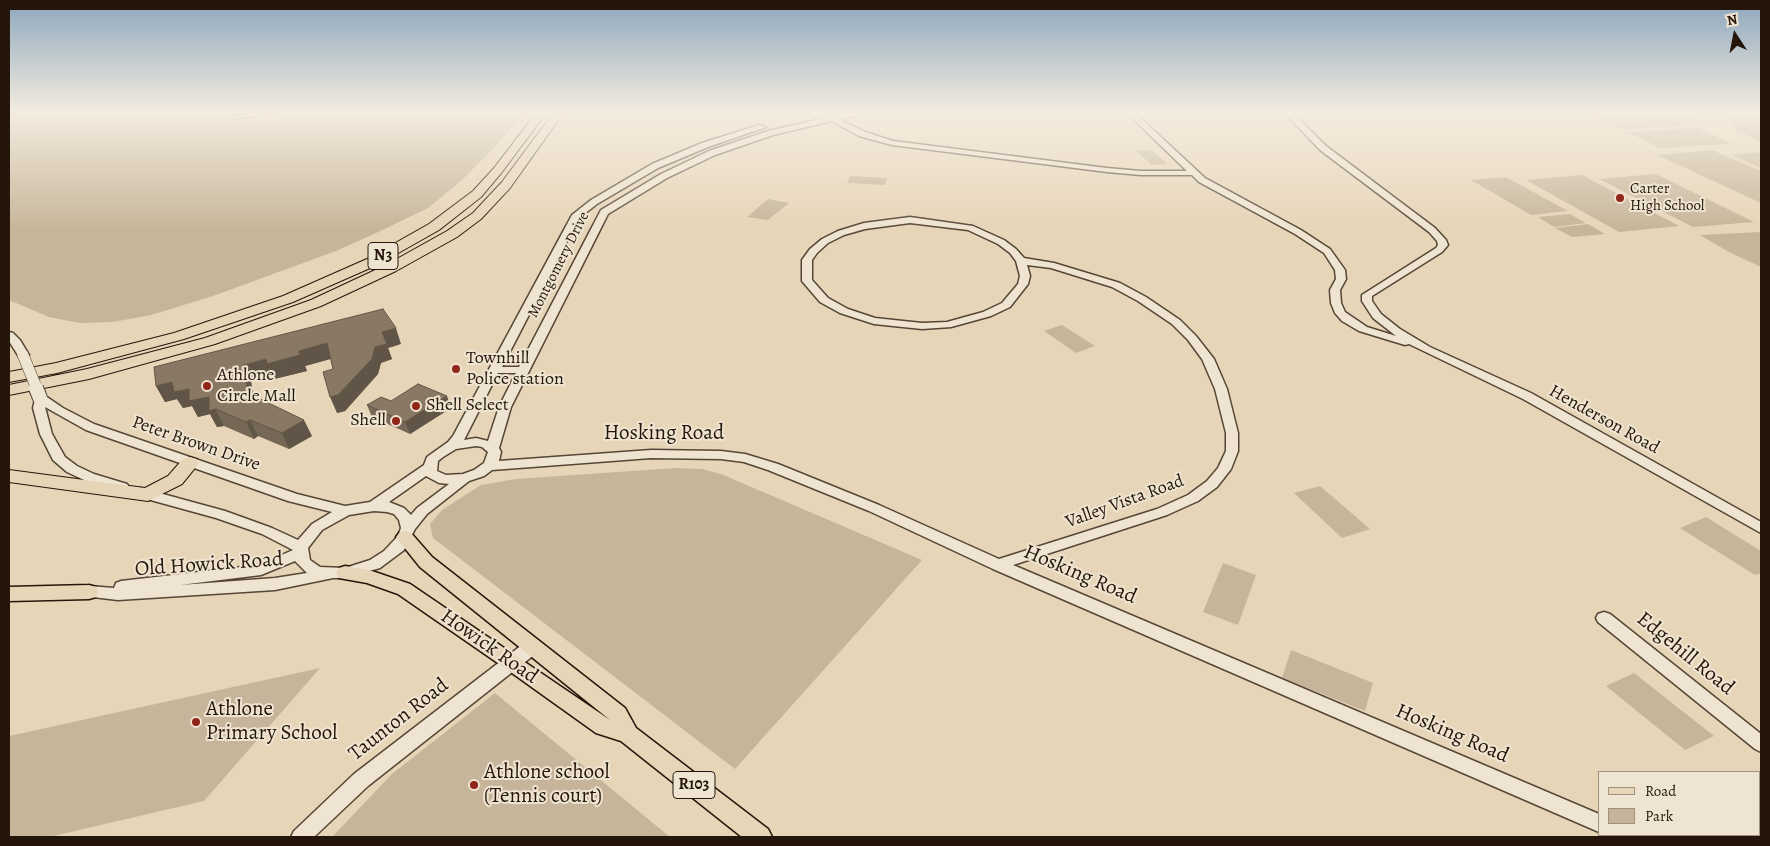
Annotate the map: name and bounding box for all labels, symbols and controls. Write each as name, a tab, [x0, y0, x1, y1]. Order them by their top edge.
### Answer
text: N	[1725, 9, 1739, 30]
north arrow	[1710, 10, 1760, 60]
place label: Carter High School	[1630, 180, 1705, 215]
marker: Carter High School	[1614, 192, 1626, 204]
street label: Montgomery Drive	[525, 209, 593, 321]
road number: N3	[368, 242, 398, 270]
place label: Townhill Police station	[466, 348, 564, 390]
marker: Townhill Police station	[450, 363, 462, 375]
place label: Athlone Circle Mall	[217, 365, 296, 408]
marker: Athlone Circle Mall	[201, 380, 213, 392]
street label: Henderson Road	[1545, 381, 1663, 459]
place label: Shell Select	[426, 395, 509, 417]
marker: Shell Select	[410, 400, 422, 412]
place label: Shell	[350, 410, 386, 432]
street label: Peter Brown Drive	[129, 412, 263, 476]
marker: Shell	[390, 415, 402, 427]
street label: Hosking Road	[604, 421, 724, 447]
street label: Valley Vista Road	[1063, 471, 1187, 533]
street label: Hosking Road	[1020, 540, 1140, 610]
street label: Old Howick Road	[134, 547, 284, 583]
street label: Howick Road	[435, 604, 543, 690]
street label: Edgehill Road	[1631, 607, 1739, 701]
street label: Taunton Road	[344, 673, 454, 767]
place label: Athlone Primary School	[206, 697, 337, 747]
street label: Hosking Road	[1392, 699, 1512, 769]
marker: Athlone Primary School	[190, 716, 202, 728]
place label: Athlone school (Tennis court)	[484, 760, 610, 810]
legend	[1598, 771, 1760, 836]
road number: R103	[673, 772, 715, 798]
marker: Athlone school (Tennis court)	[468, 779, 480, 791]
text: Road	[1645, 781, 1676, 801]
text: Park	[1645, 806, 1673, 826]

